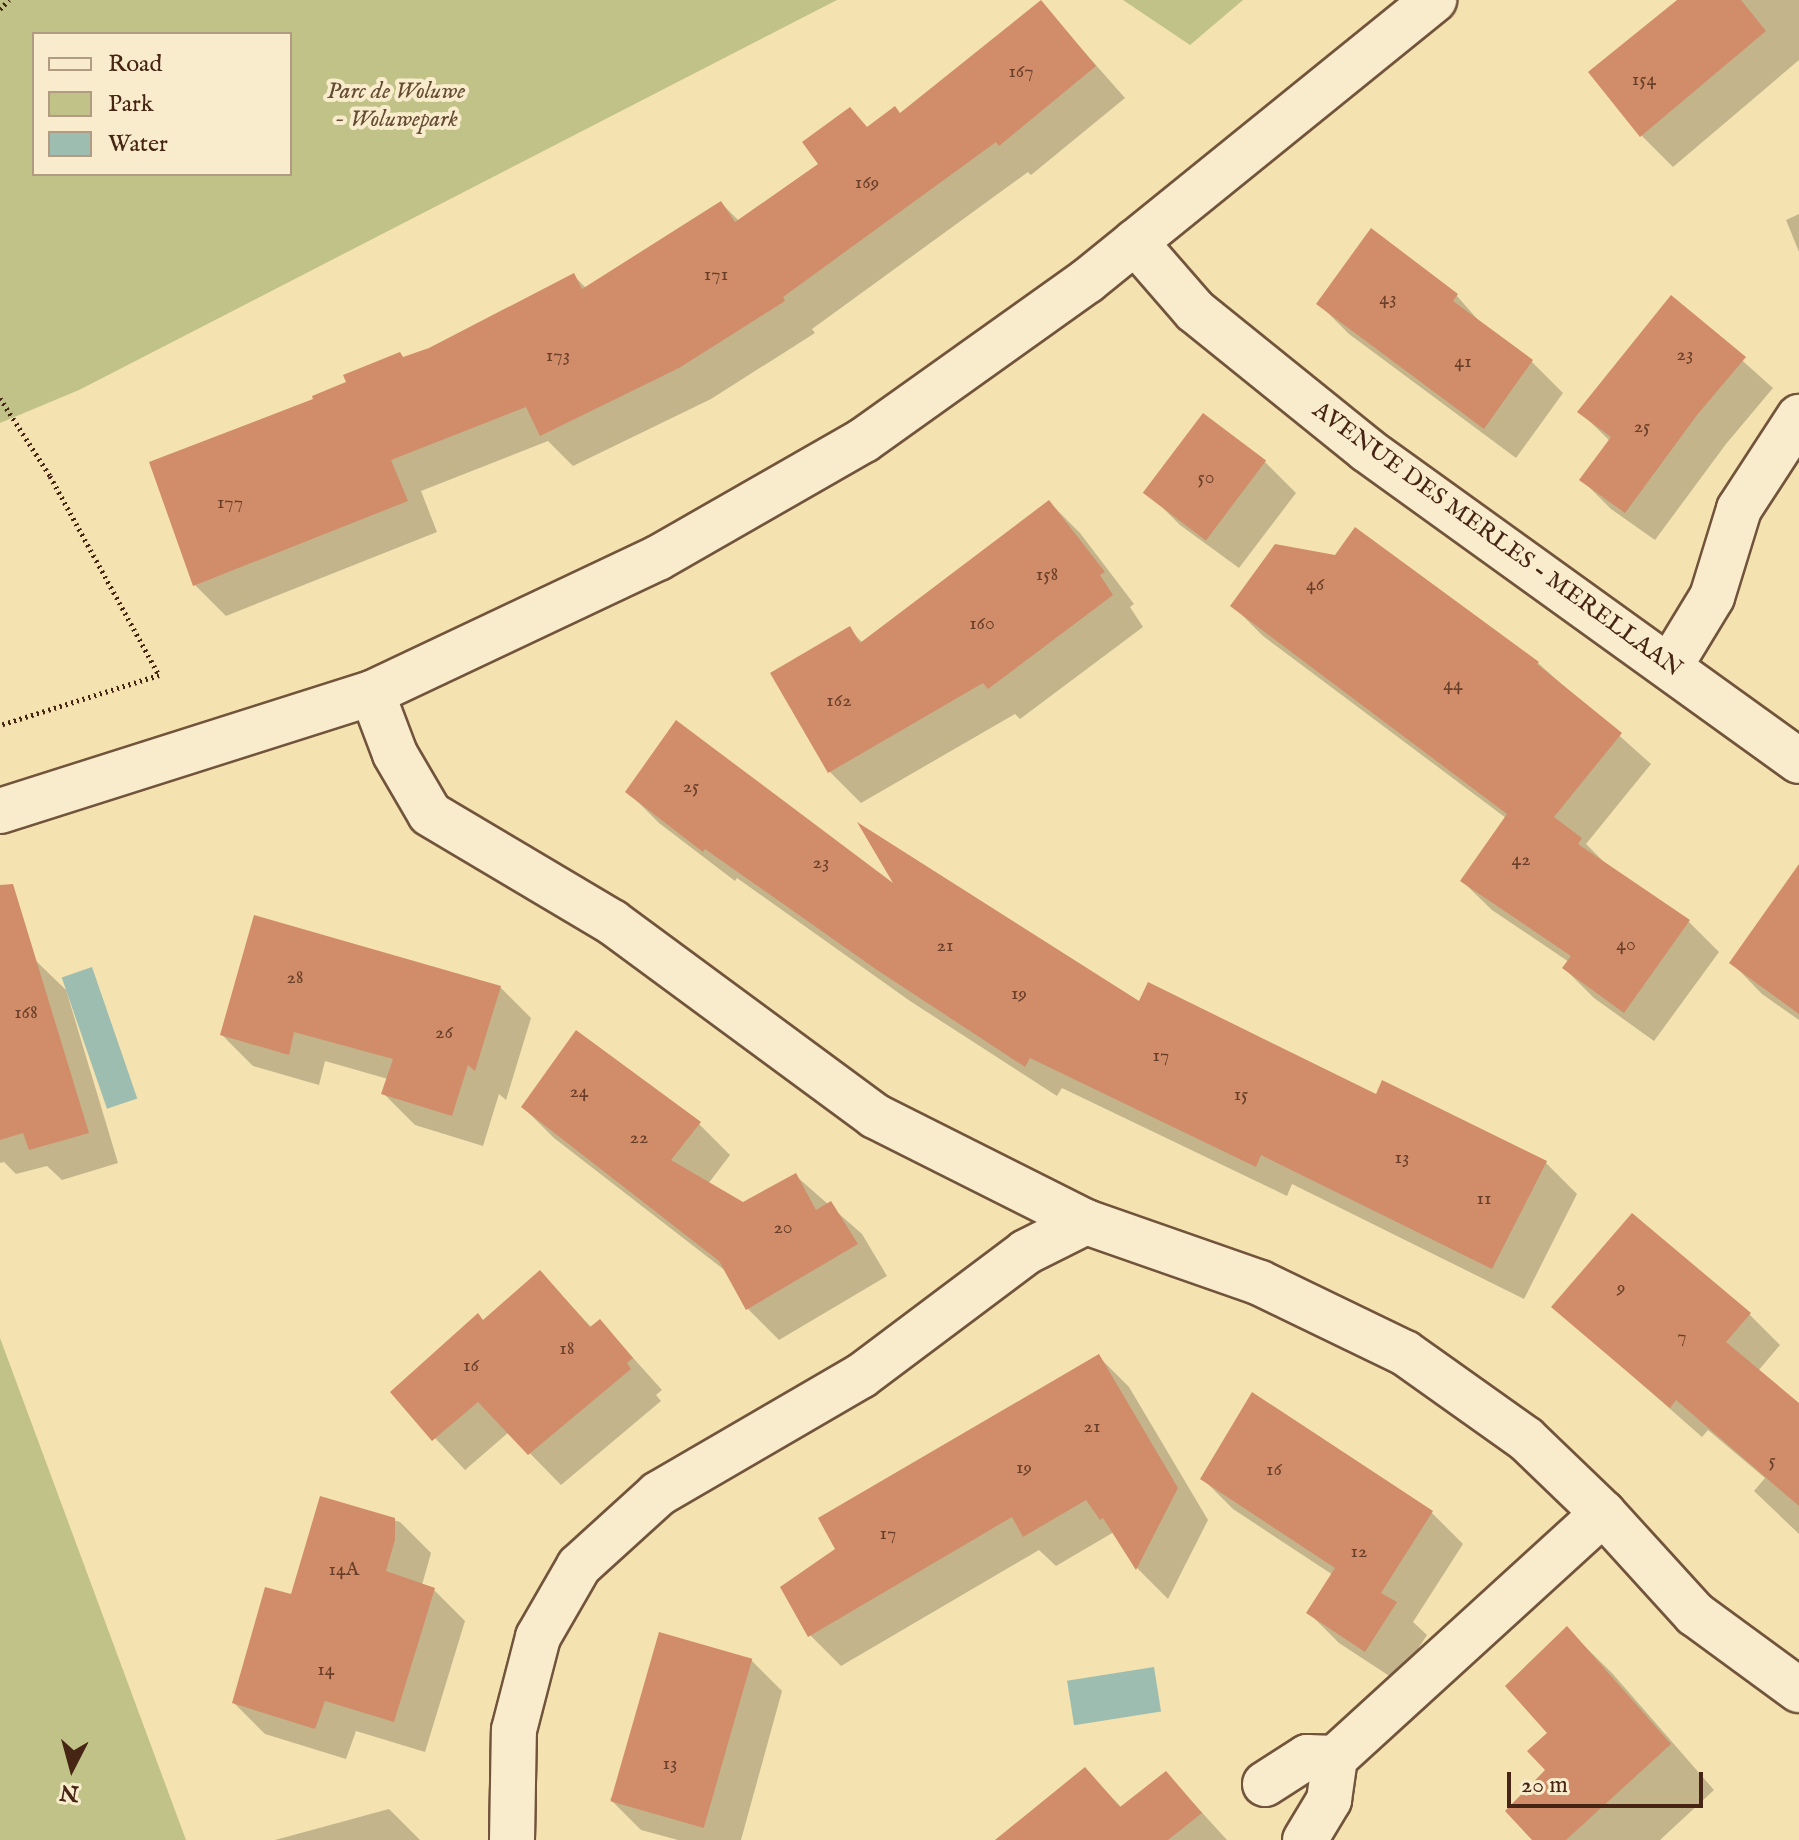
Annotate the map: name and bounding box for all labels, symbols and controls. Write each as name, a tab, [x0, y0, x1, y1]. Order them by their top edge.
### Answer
legend	[32, 32, 292, 176]
text: Road	[108, 49, 162, 80]
house number: 167	[1008, 59, 1034, 83]
house number: 154	[1632, 67, 1656, 91]
park label: Parc de Woluwe - Woluwepark	[327, 78, 465, 134]
text: Park	[108, 89, 154, 120]
text: Water	[108, 129, 168, 160]
house number: 169	[855, 170, 879, 194]
house number: 171	[704, 262, 728, 286]
house number: 43	[1379, 286, 1397, 310]
house number: 23	[1677, 342, 1693, 366]
house number: 173	[546, 343, 570, 367]
house number: 41	[1454, 349, 1472, 373]
street label: AVENUE DES MERLES - MERELLAAN	[1307, 396, 1687, 684]
house number: 25	[1634, 414, 1650, 438]
house number: 50	[1198, 465, 1214, 489]
house number: 177	[217, 490, 243, 514]
house number: 158	[1036, 562, 1058, 586]
house number: 46	[1306, 572, 1324, 596]
house number: 160	[969, 611, 995, 635]
house number: 44	[1443, 672, 1463, 696]
house number: 162	[826, 688, 852, 712]
house number: 25	[683, 774, 699, 798]
house number: 42	[1511, 847, 1531, 871]
house number: 23	[813, 850, 829, 874]
house number: 40	[1616, 932, 1636, 956]
house number: 21	[937, 933, 953, 957]
house number: 28	[286, 965, 304, 989]
house number: 19	[1011, 981, 1027, 1005]
house number: 168	[14, 1000, 38, 1024]
house number: 26	[435, 1020, 453, 1044]
house number: 17	[1153, 1043, 1169, 1067]
house number: 24	[569, 1079, 589, 1103]
house number: 15	[1234, 1082, 1248, 1106]
house number: 22	[630, 1125, 648, 1149]
house number: 13	[1395, 1145, 1409, 1169]
house number: 11	[1477, 1186, 1491, 1210]
house number: 20	[773, 1215, 793, 1239]
house number: 9	[1617, 1275, 1625, 1299]
house number: 7	[1677, 1324, 1687, 1348]
house number: 18	[559, 1336, 575, 1360]
house number: 16	[463, 1353, 479, 1377]
house number: 21	[1084, 1414, 1100, 1438]
house number: 5	[1768, 1448, 1776, 1472]
house number: 19	[1016, 1455, 1032, 1479]
house number: 16	[1266, 1457, 1282, 1481]
house number: 17	[880, 1521, 896, 1545]
house number: 12	[1351, 1539, 1367, 1563]
house number: 14A	[329, 1557, 359, 1581]
house number: 14	[317, 1657, 335, 1681]
north arrow	[32, 1728, 112, 1808]
house number: 13	[663, 1751, 677, 1775]
scale bar	[1511, 1756, 1707, 1806]
text: 20 m	[1521, 1770, 1568, 1801]
text: N	[59, 1777, 80, 1807]

